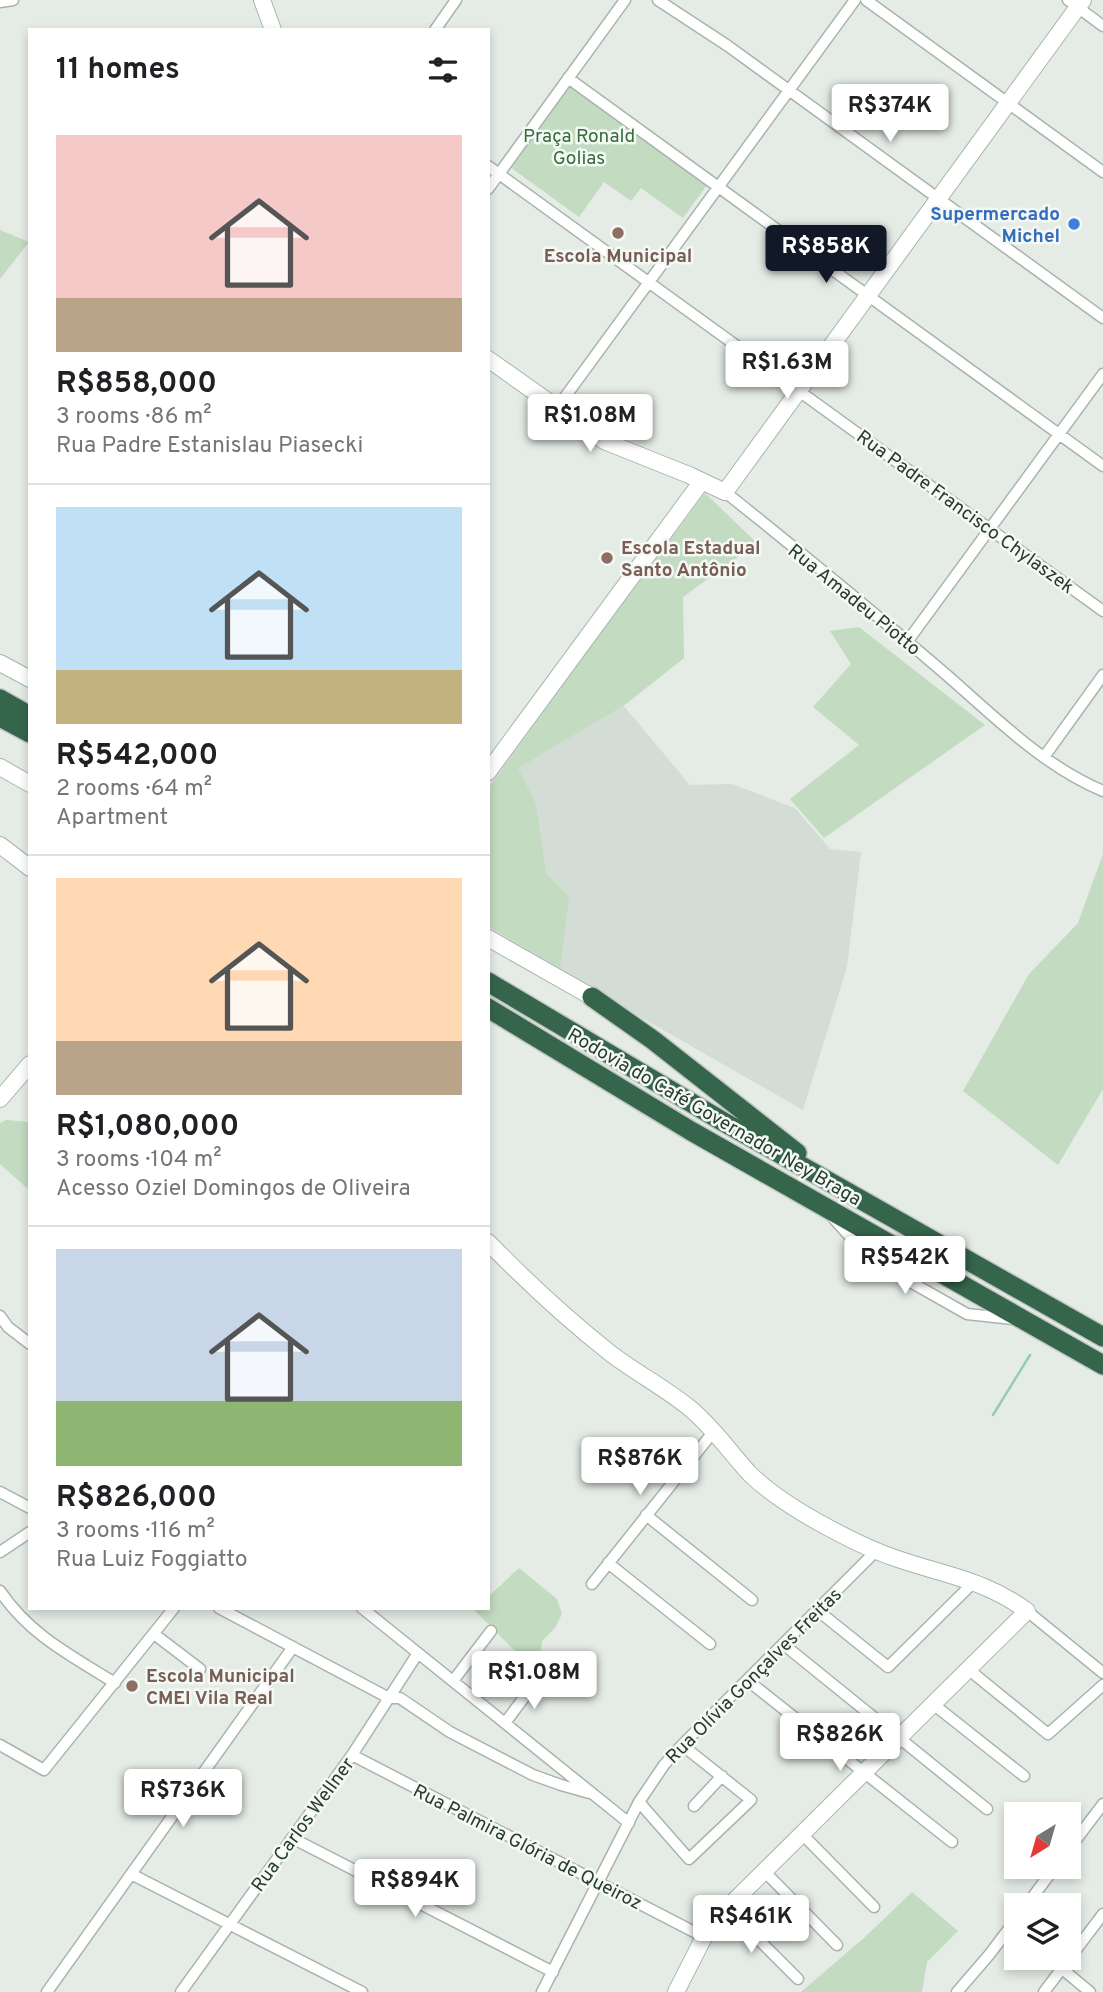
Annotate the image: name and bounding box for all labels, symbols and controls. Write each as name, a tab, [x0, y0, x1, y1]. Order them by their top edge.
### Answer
icon: filters	[424, 51, 462, 89]
text: 11 homes	[56, 52, 180, 89]
pin: R$374K	[833, 85, 947, 144]
text: R$374K	[848, 92, 932, 121]
park label: Praça Ronald Golias	[523, 125, 635, 171]
icon: home	[196, 180, 322, 306]
place label: Supermercado Michel	[930, 203, 1060, 249]
marker: Supermercado Michel	[1066, 216, 1082, 232]
marker: Escola Municipal	[610, 225, 626, 241]
pin: R$858K	[769, 226, 883, 285]
text: R$858K	[782, 233, 870, 262]
place label: Escola Municipal	[544, 245, 692, 269]
pin: R$1.63M	[722, 342, 852, 401]
text: R$1.63M	[741, 349, 833, 378]
text: R$858,000	[56, 366, 217, 403]
pin: R$1.08M	[525, 394, 655, 454]
text: R$1.08M	[544, 402, 636, 431]
text: 3 rooms · 86 m²	[56, 403, 212, 432]
street label: Rua Padre Francisco Chylaszek	[851, 425, 1078, 600]
text: Rua Padre Estanislau Piasecki	[56, 432, 363, 461]
place label: Escola Estadual Santo Antônio	[621, 537, 761, 583]
street label: Rua Amadeu Piotto	[782, 540, 925, 661]
marker: Escola Estadual Santo Antônio	[599, 550, 615, 566]
icon: home	[196, 552, 322, 678]
text: R$542,000	[56, 738, 218, 775]
text: 2 rooms · 64 m²	[56, 775, 212, 804]
text: Apartment	[56, 804, 168, 833]
icon: home	[196, 923, 322, 1049]
street label: Rodovia do Café Governador Ney Braga	[563, 1024, 865, 1212]
text: R$1,080,000	[56, 1109, 239, 1146]
text: 3 rooms · 104 m²	[56, 1146, 221, 1175]
text: Acesso Oziel Domingos de Oliveira	[56, 1175, 411, 1204]
pin: R$542K	[848, 1236, 962, 1296]
text: R$542K	[860, 1244, 950, 1273]
icon: home	[196, 1294, 322, 1420]
pin: R$876K	[583, 1438, 697, 1497]
text: R$876K	[597, 1445, 683, 1474]
text: R$826,000	[56, 1480, 217, 1517]
text: 3 rooms · 116 m²	[56, 1517, 215, 1546]
text: Rua Luiz Foggiatto	[56, 1546, 248, 1575]
street label: Rua Olívia Gonçalves Freitas	[661, 1583, 848, 1770]
pin: R$1.08M	[469, 1652, 599, 1711]
text: R$1.08M	[488, 1659, 580, 1688]
place label: Escola Municipal CMEI Vila Real	[146, 1665, 295, 1711]
marker: Escola Municipal CMEI Vila Real	[124, 1678, 140, 1694]
pin: R$826K	[783, 1714, 897, 1773]
text: R$826K	[796, 1721, 884, 1750]
street label: Rua Carlos Wellner	[247, 1753, 361, 1897]
pin: R$736K	[126, 1770, 240, 1829]
text: R$736K	[140, 1777, 226, 1806]
street label: Rua Palmira Glória de Queiroz	[409, 1780, 646, 1916]
north arrow	[1004, 1802, 1082, 1880]
map controls	[1004, 1802, 1081, 1970]
pin: R$894K	[358, 1860, 472, 1919]
text: R$894K	[370, 1867, 460, 1896]
button: layers	[1004, 1893, 1081, 1970]
pin: R$461K	[694, 1896, 808, 1955]
text: R$461K	[709, 1903, 793, 1932]

